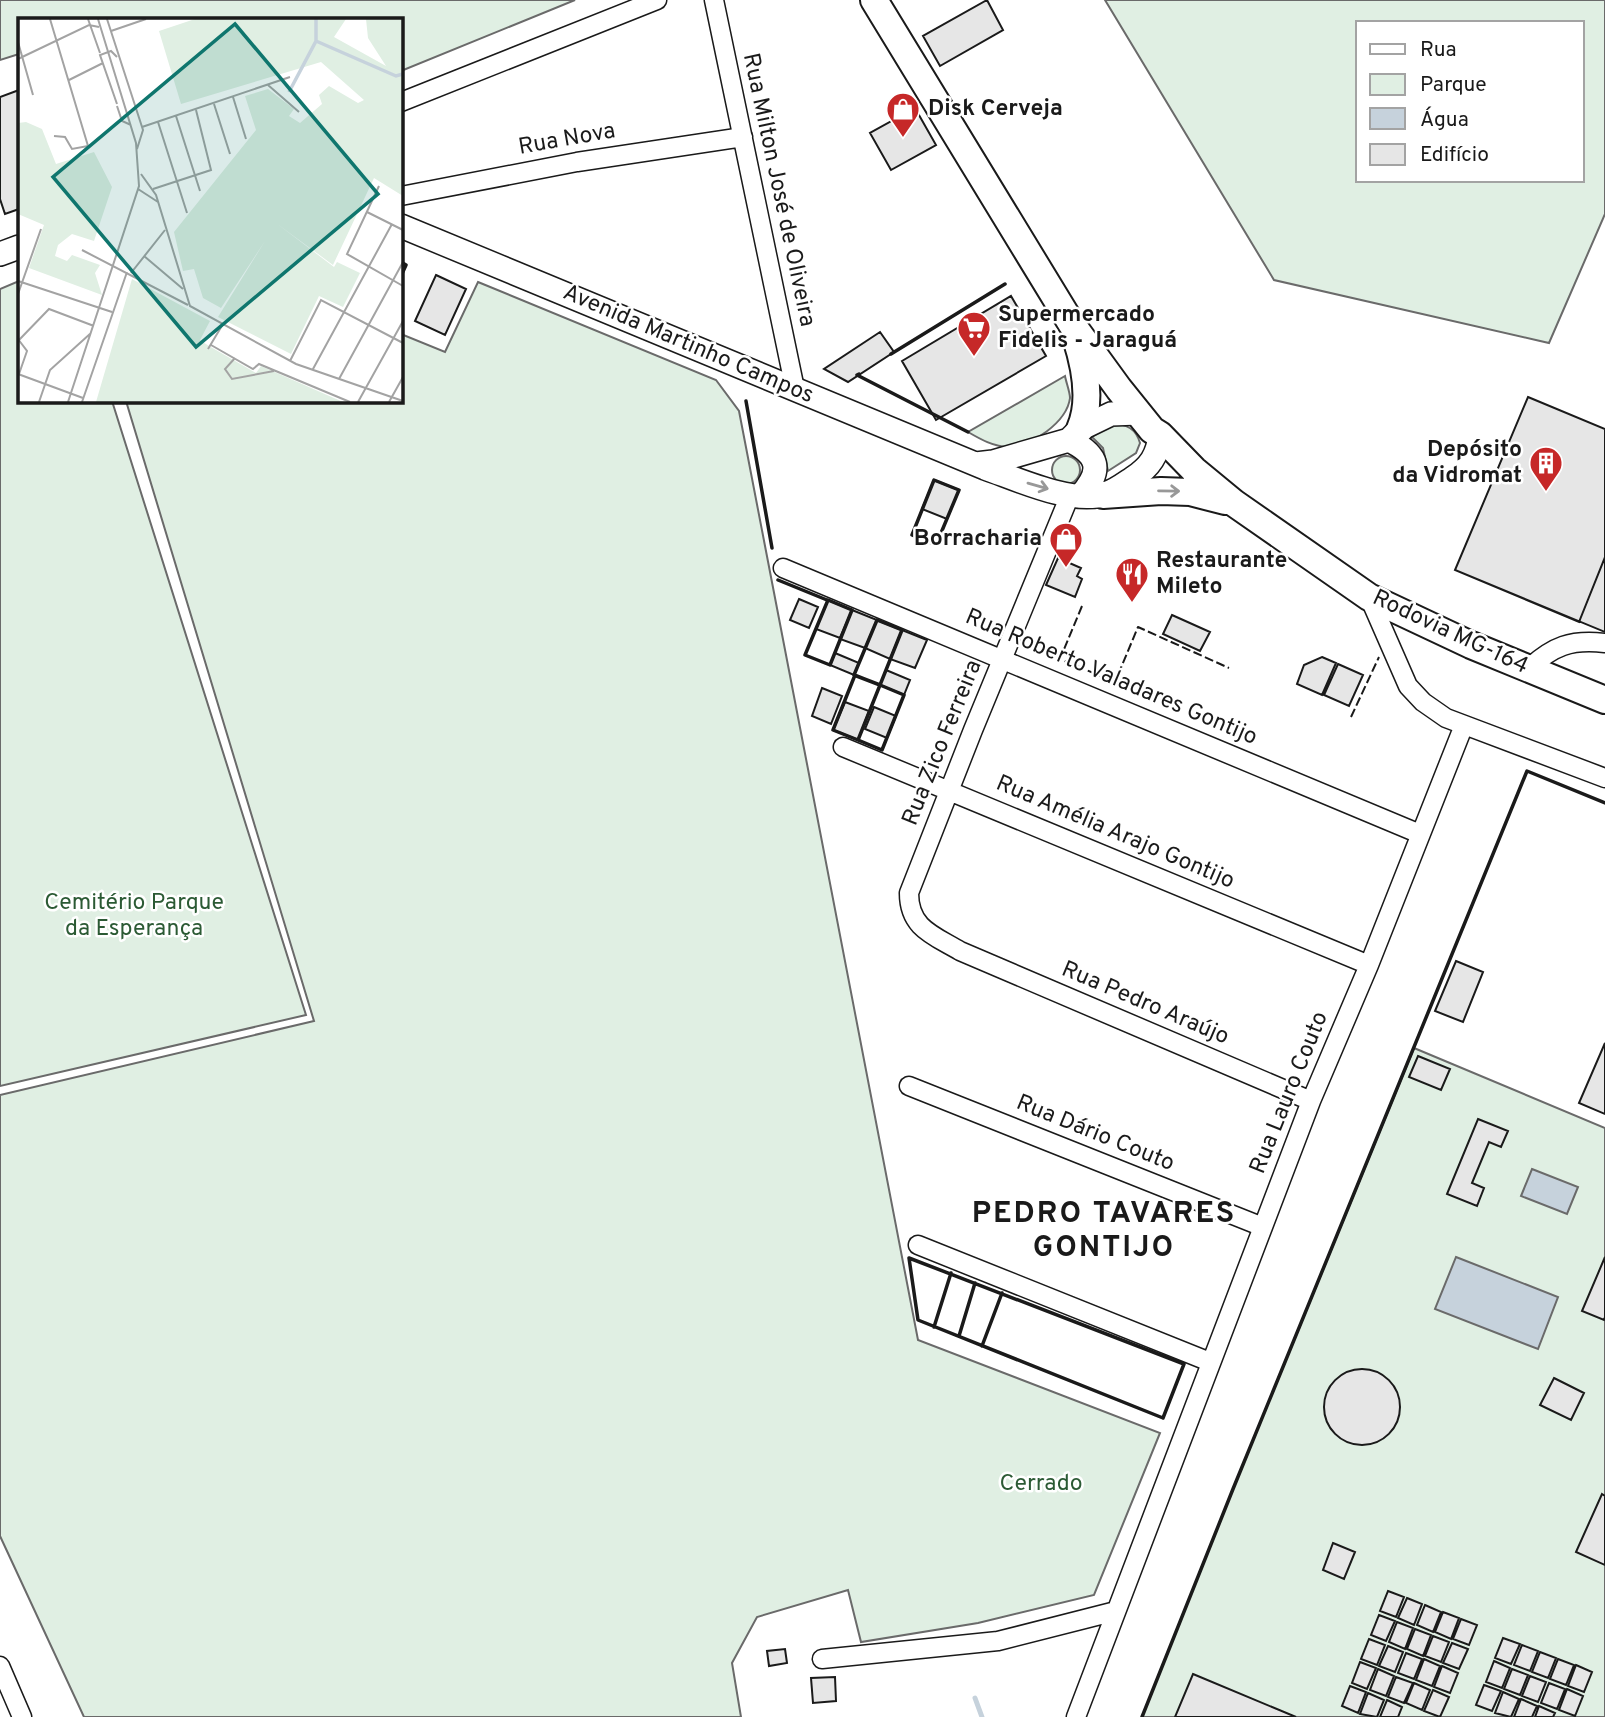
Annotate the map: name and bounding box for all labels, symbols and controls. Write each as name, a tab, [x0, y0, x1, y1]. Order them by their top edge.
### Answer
inset map	[18, 18, 402, 402]
legend	[1356, 21, 1584, 182]
text: Rua	[1420, 37, 1457, 64]
street label: Rua Milton José de Oliveira	[735, 51, 821, 329]
text: Parque	[1420, 72, 1487, 99]
shop icon: Disk Cerveja	[884, 90, 922, 139]
place label: Disk Cerveja	[928, 95, 1063, 124]
text: Água	[1420, 106, 1469, 134]
street label: Rua Nova	[516, 117, 618, 163]
text: Edifício	[1420, 142, 1489, 169]
street label: Avenida Martinho Campos	[558, 279, 818, 411]
place label: Supermercado Fidelis - Jaraguá	[998, 301, 1177, 356]
supermarket icon: Supermercado Fidelis - Jaraguá	[955, 309, 993, 358]
place label: Depósito da Vidromat	[1392, 436, 1522, 491]
building icon: Depósito da Vidromat	[1527, 444, 1565, 493]
one-way arrow	[1027, 481, 1049, 494]
one-way arrow	[1157, 484, 1180, 498]
shop icon: Borracharia	[1047, 520, 1085, 569]
place label: Borracharia	[914, 525, 1042, 554]
place label: Restaurante Mileto	[1156, 547, 1287, 602]
restaurant icon: Restaurante Mileto	[1113, 555, 1151, 604]
street label: Rodovia MG-164	[1367, 584, 1533, 682]
street label: Rua Roberto Valadares Gontijo	[961, 603, 1261, 753]
street label: Rua Zico Ferreira	[897, 656, 989, 830]
street label: Rua Amélia Arajo Gontijo	[991, 770, 1239, 896]
park label: Cemitério Parque da Esperança	[44, 889, 224, 944]
street label: Rua Pedro Araújo	[1057, 956, 1233, 1052]
street label: Rua Lauro Couto	[1244, 1008, 1336, 1178]
street label: Rua Dário Couto	[1012, 1089, 1178, 1179]
district label: PEDRO TAVARES GONTIJO	[972, 1196, 1236, 1267]
park label: Cerrado	[999, 1470, 1083, 1499]

